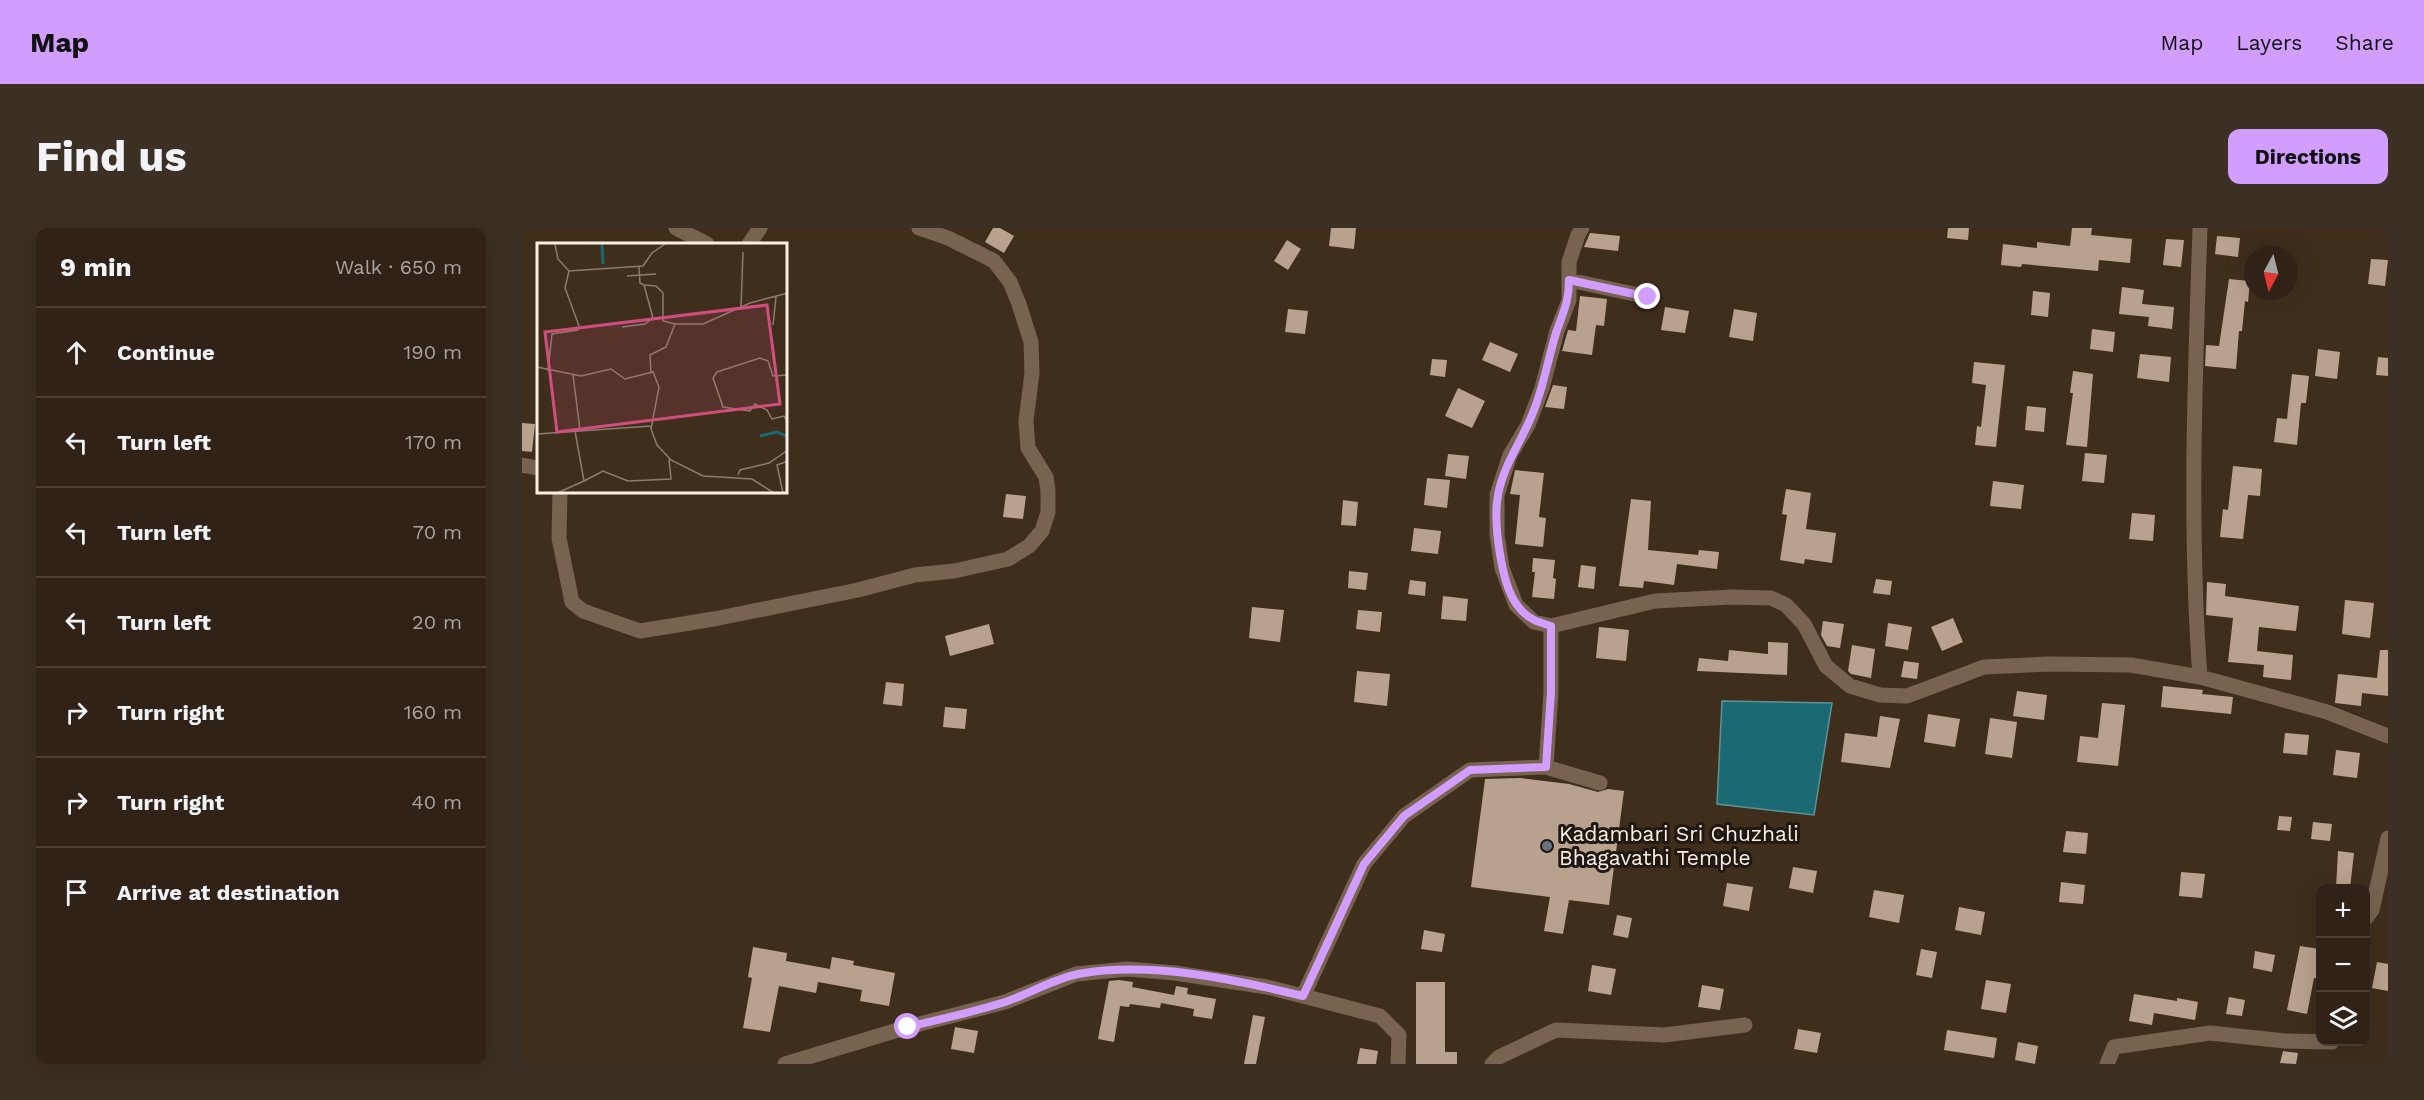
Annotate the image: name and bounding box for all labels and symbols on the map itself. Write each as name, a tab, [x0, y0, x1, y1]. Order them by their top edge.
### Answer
inset map	[537, 243, 788, 494]
north arrow	[2244, 246, 2298, 300]
route end	[1634, 283, 1660, 309]
place label: Kadambari Sri Chuzhali Bhagavathi Temple	[1559, 821, 1799, 870]
marker: Kadambari Sri Chuzhali Bhagavathi Temple	[1540, 839, 1554, 853]
route start	[894, 1013, 920, 1039]

